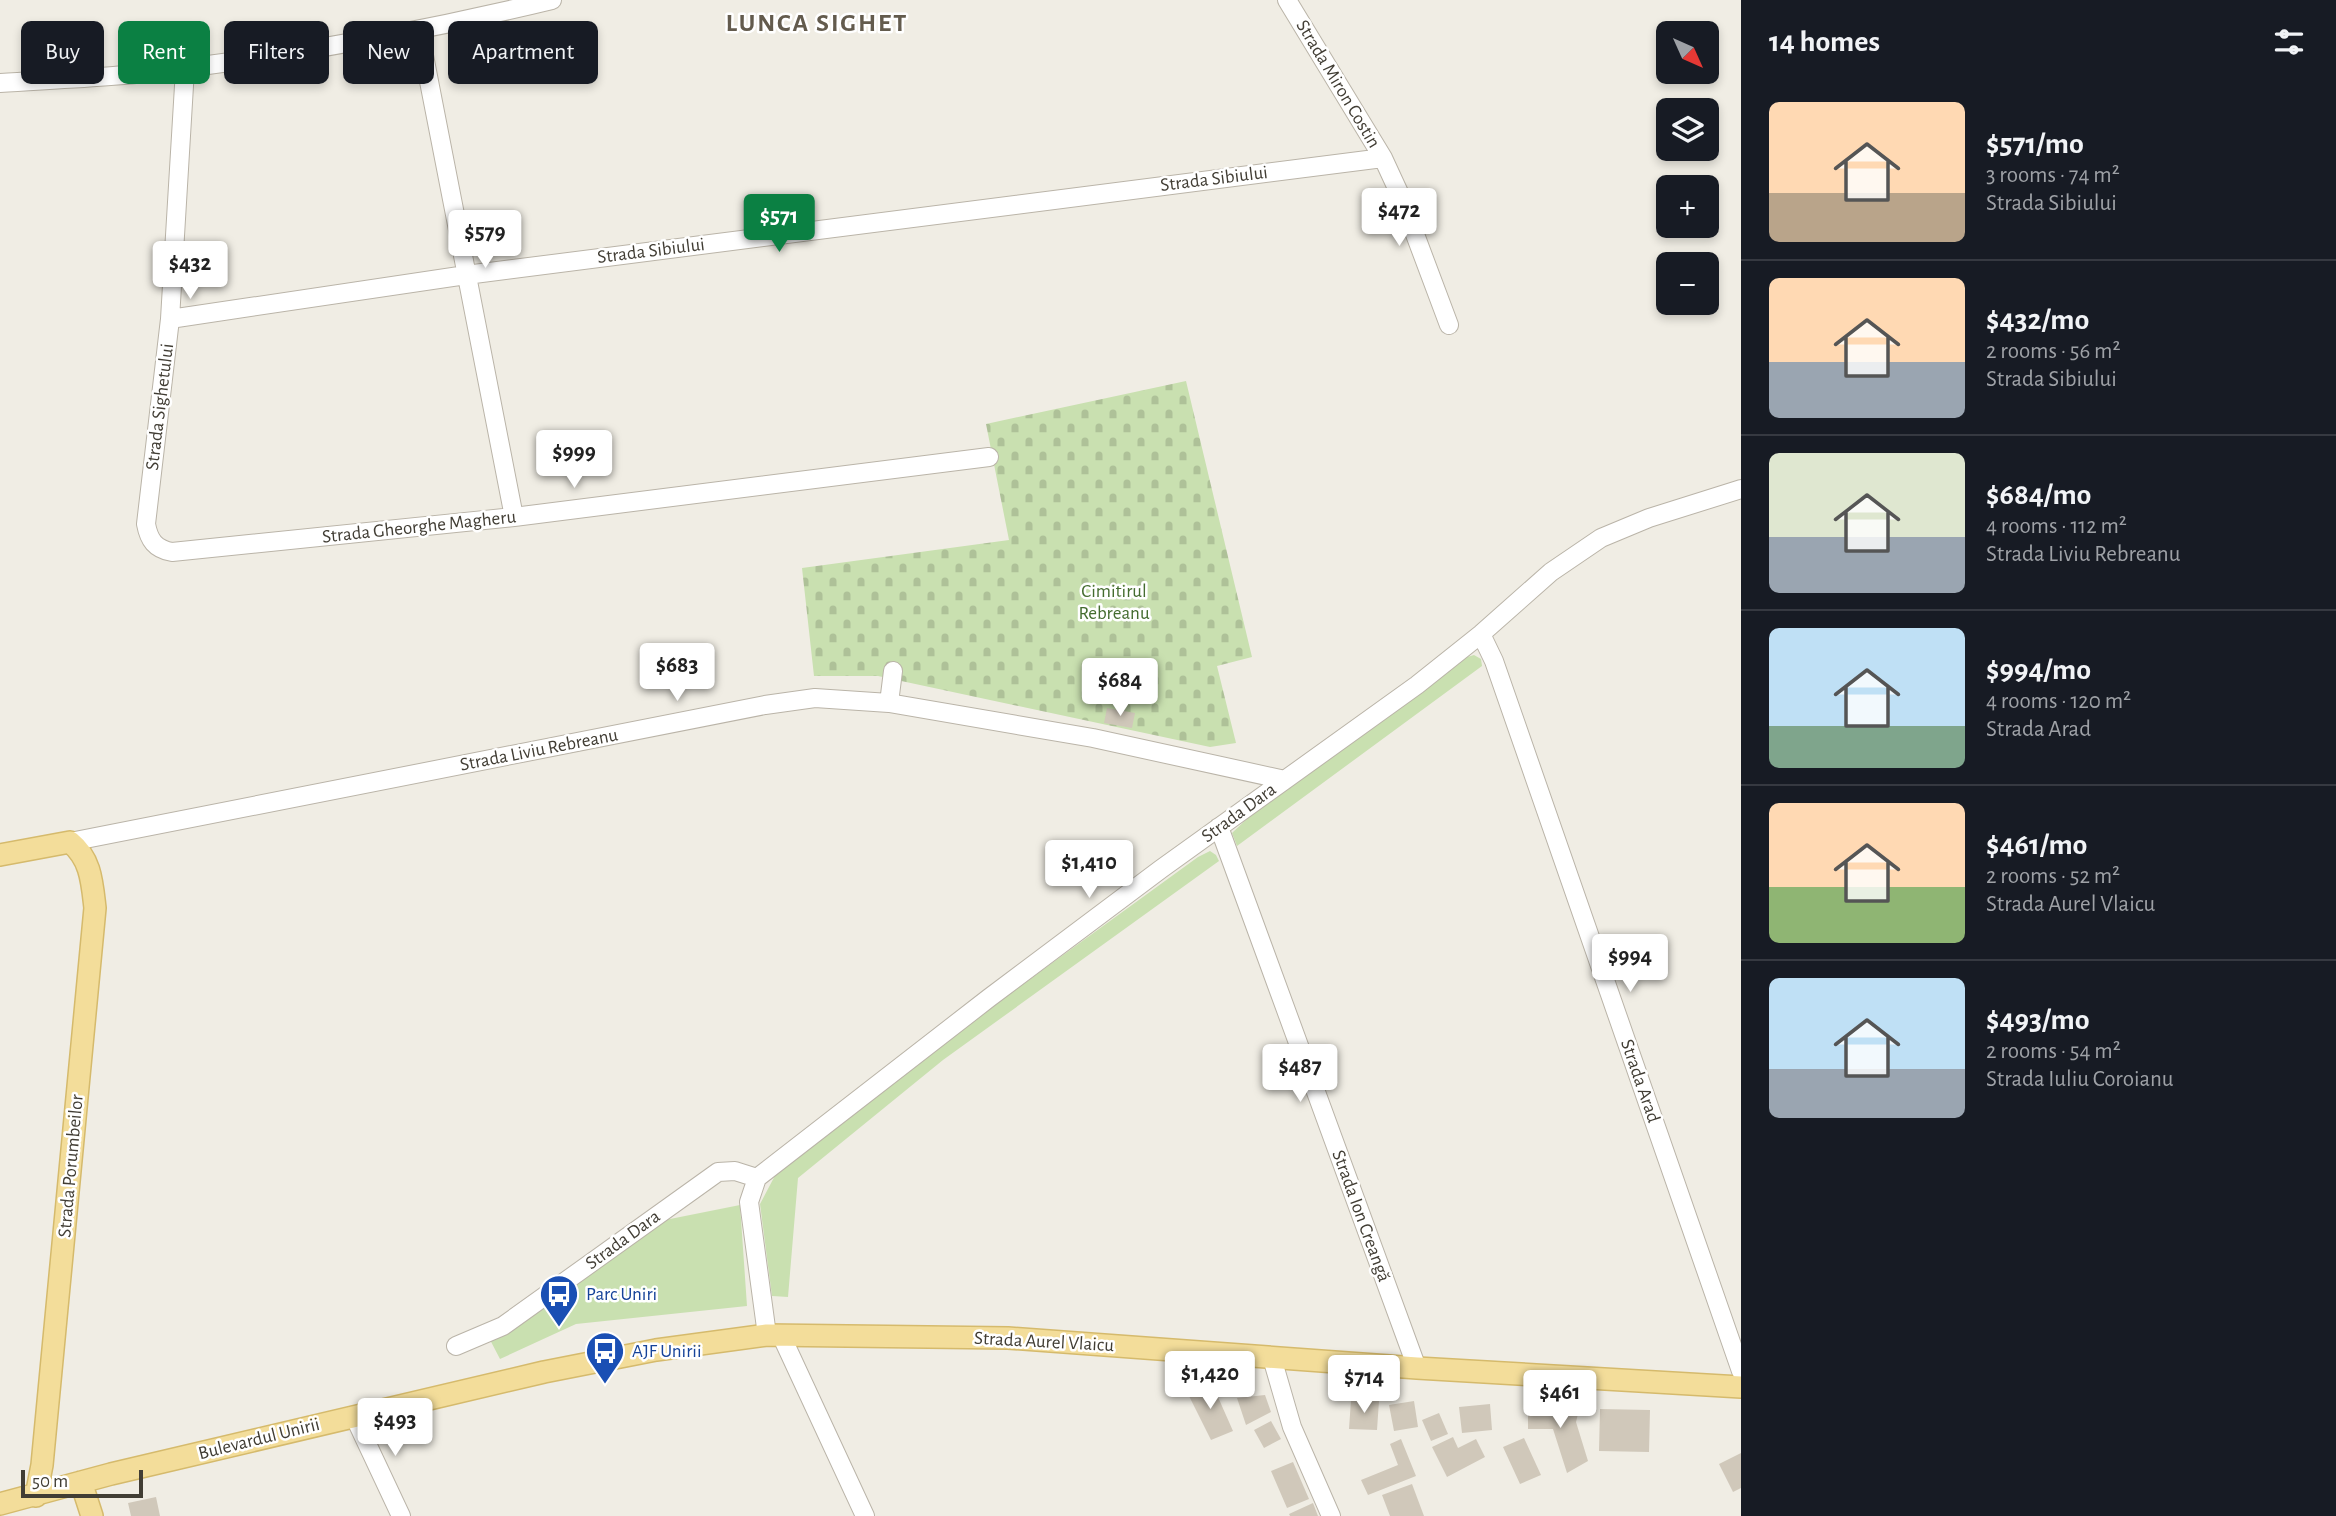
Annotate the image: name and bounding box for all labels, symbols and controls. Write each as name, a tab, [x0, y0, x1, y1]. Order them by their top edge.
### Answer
district label: LUNCA SIGHET	[726, 10, 908, 36]
street label: Strada Miron Costin	[1292, 17, 1384, 151]
chip: Buy	[21, 21, 104, 84]
chip: Rent	[118, 21, 210, 84]
chip: Filters	[224, 21, 329, 84]
chip: New	[343, 21, 434, 84]
chip: Apartment	[448, 21, 598, 84]
north arrow	[1656, 21, 1718, 84]
map controls	[1656, 21, 1719, 315]
icon: filters	[2270, 23, 2308, 61]
text: 14 homes	[1769, 27, 1880, 57]
button: layers	[1656, 98, 1719, 161]
text: $571/mo	[1986, 129, 2084, 159]
icon: home	[1825, 130, 1909, 214]
street label: Strada Sibiului	[1159, 163, 1269, 195]
text: 3 rooms · 74 m²	[1986, 164, 2120, 187]
button: +	[1656, 175, 1719, 238]
pin: $472	[1358, 188, 1440, 248]
text: Strada Sibiului	[1986, 192, 2117, 215]
pin: $571	[738, 194, 820, 254]
text: $472	[1378, 199, 1420, 222]
text: $571	[760, 205, 798, 228]
pin: $579	[444, 210, 526, 270]
text: $579	[464, 221, 506, 244]
street label: Strada Sibiului	[596, 235, 706, 267]
pin: $432	[149, 242, 231, 301]
text: $432	[169, 252, 211, 275]
button: −	[1656, 252, 1719, 315]
text: $432/mo	[1986, 305, 2089, 335]
icon: home	[1825, 306, 1909, 390]
text: 2 rooms · 56 m²	[1986, 340, 2120, 363]
street label: Strada Sighetului	[143, 342, 177, 472]
text: Strada Sibiului	[1986, 368, 2117, 391]
pin: $999	[533, 430, 615, 490]
text: $999	[552, 441, 596, 464]
text: $684/mo	[1986, 480, 2091, 510]
icon: home	[1825, 481, 1909, 565]
street label: Strada Gheorghe Magheru	[321, 507, 517, 547]
text: 4 rooms · 112 m²	[1986, 515, 2127, 538]
text: Strada Liviu Rebreanu	[1986, 543, 2180, 566]
park label: Cimitirul Rebreanu	[1078, 582, 1150, 623]
pin: $683	[636, 644, 718, 703]
text: $683	[656, 654, 698, 677]
text: $994/mo	[1986, 655, 2091, 685]
icon: home	[1825, 656, 1909, 740]
pin: $684	[1079, 658, 1161, 718]
text: $684	[1098, 669, 1142, 692]
text: 4 rooms · 120 m²	[1986, 690, 2131, 713]
text: Strada Arad	[1986, 718, 2091, 741]
street label: Strada Liviu Rebreanu	[458, 725, 620, 775]
street label: Strada Dara	[1198, 780, 1280, 846]
text: $461/mo	[1986, 830, 2087, 860]
icon: home	[1825, 831, 1909, 915]
pin: $1,410	[1032, 841, 1146, 900]
text: $1,410	[1061, 851, 1117, 874]
text: 2 rooms · 52 m²	[1986, 865, 2120, 888]
text: Strada Aurel Vlaicu	[1986, 893, 2155, 916]
pin: $994	[1589, 934, 1671, 994]
text: $994	[1608, 945, 1652, 968]
text: $493/mo	[1986, 1005, 2090, 1035]
icon: home	[1825, 1006, 1909, 1090]
street label: Strada Arad	[1617, 1037, 1663, 1125]
text: 2 rooms · 54 m²	[1986, 1040, 2121, 1063]
pin: $487	[1259, 1044, 1341, 1104]
text: $487	[1278, 1055, 1322, 1078]
text: Strada Iuliu Coroianu	[1986, 1068, 2174, 1091]
street label: Strada Porumbeilor	[55, 1094, 87, 1238]
street label: Strada Ion Creangă	[1328, 1148, 1394, 1285]
street label: Strada Dara	[582, 1207, 664, 1273]
bus stop icon: Parc Uniri	[538, 1273, 580, 1328]
place label: Parc Uniri	[586, 1285, 657, 1304]
street label: Strada Aurel Vlaicu	[974, 1329, 1115, 1355]
bus stop icon: AJF Unirii	[584, 1330, 626, 1385]
place label: AJF Unirii	[632, 1342, 702, 1361]
pin: $1,420	[1153, 1352, 1267, 1411]
pin: $714	[1323, 1356, 1405, 1415]
text: $1,420	[1181, 1362, 1239, 1385]
text: $714	[1344, 1366, 1384, 1389]
pin: $461	[1519, 1370, 1601, 1430]
text: $461	[1539, 1381, 1581, 1404]
pin: $493	[354, 1398, 436, 1458]
text: $493	[374, 1409, 416, 1432]
street label: Bulevardul Unirii	[196, 1415, 322, 1463]
scale bar	[21, 1467, 144, 1499]
text: 50 m	[32, 1472, 68, 1491]

